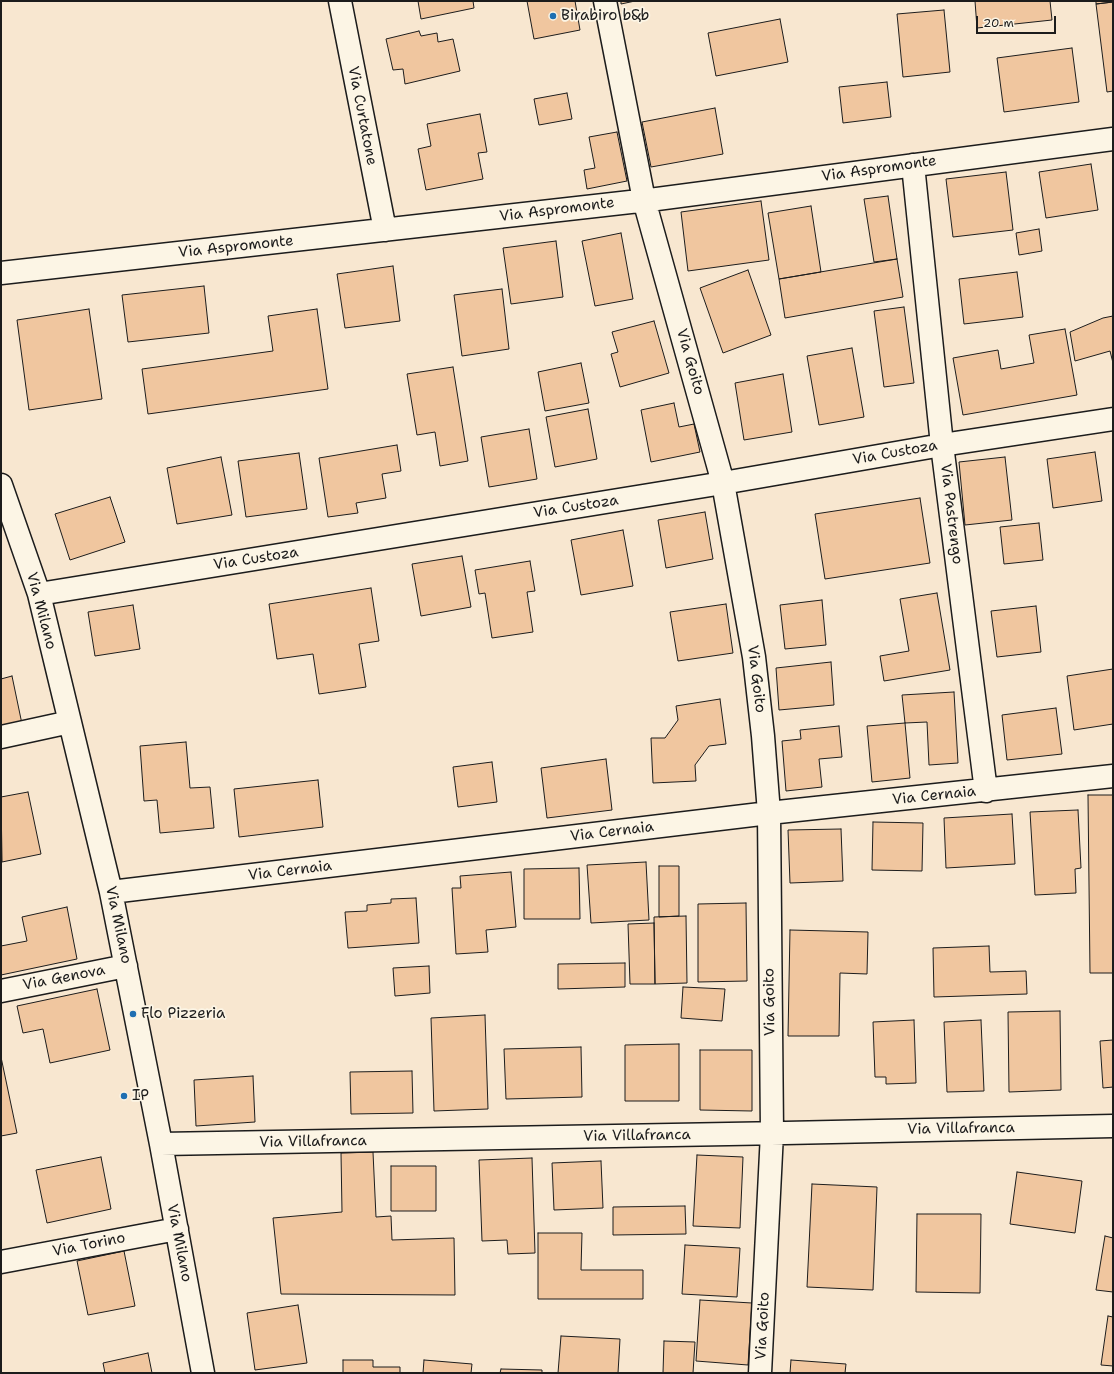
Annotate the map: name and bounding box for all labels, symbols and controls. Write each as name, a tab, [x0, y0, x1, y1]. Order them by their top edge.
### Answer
place label: Birabiro b&b	[561, 7, 649, 25]
scale bar	[978, 8, 1058, 34]
marker: Birabiro b&b	[548, 11, 558, 21]
text: 20 m	[983, 15, 1014, 31]
street label: Via Curtatone	[344, 65, 380, 167]
street label: Via Aspromonte	[820, 152, 938, 186]
street label: Via Aspromonte	[498, 194, 616, 226]
street label: Via Aspromonte	[177, 232, 295, 262]
street label: Via Goito	[672, 327, 708, 397]
street label: Via Custoza	[851, 437, 939, 469]
street label: Via Pastrengo	[936, 463, 966, 565]
street label: Via Custoza	[532, 491, 620, 523]
street label: Via Custoza	[212, 543, 300, 575]
street label: Via Milano	[22, 570, 60, 652]
street label: Via Goito	[743, 644, 769, 714]
street label: Via Cernaia	[891, 783, 977, 809]
street label: Via Cernaia	[569, 818, 655, 846]
street label: Via Cernaia	[247, 857, 333, 885]
street label: Via Milano	[101, 884, 135, 966]
street label: Via Genova	[21, 961, 107, 995]
street label: Via Goito	[760, 968, 780, 1036]
place label: Flo Pizzeria	[141, 1005, 225, 1023]
marker: Flo Pizzeria	[128, 1009, 138, 1019]
place label: IP	[132, 1087, 149, 1105]
marker: IP	[119, 1091, 129, 1101]
street label: Via Villafranca	[907, 1119, 1015, 1139]
street label: Via Villafranca	[583, 1126, 691, 1146]
street label: Via Villafranca	[259, 1132, 367, 1152]
street label: Via Milano	[163, 1202, 195, 1284]
street label: Via Torino	[51, 1229, 127, 1261]
street label: Via Goito	[752, 1292, 774, 1360]

